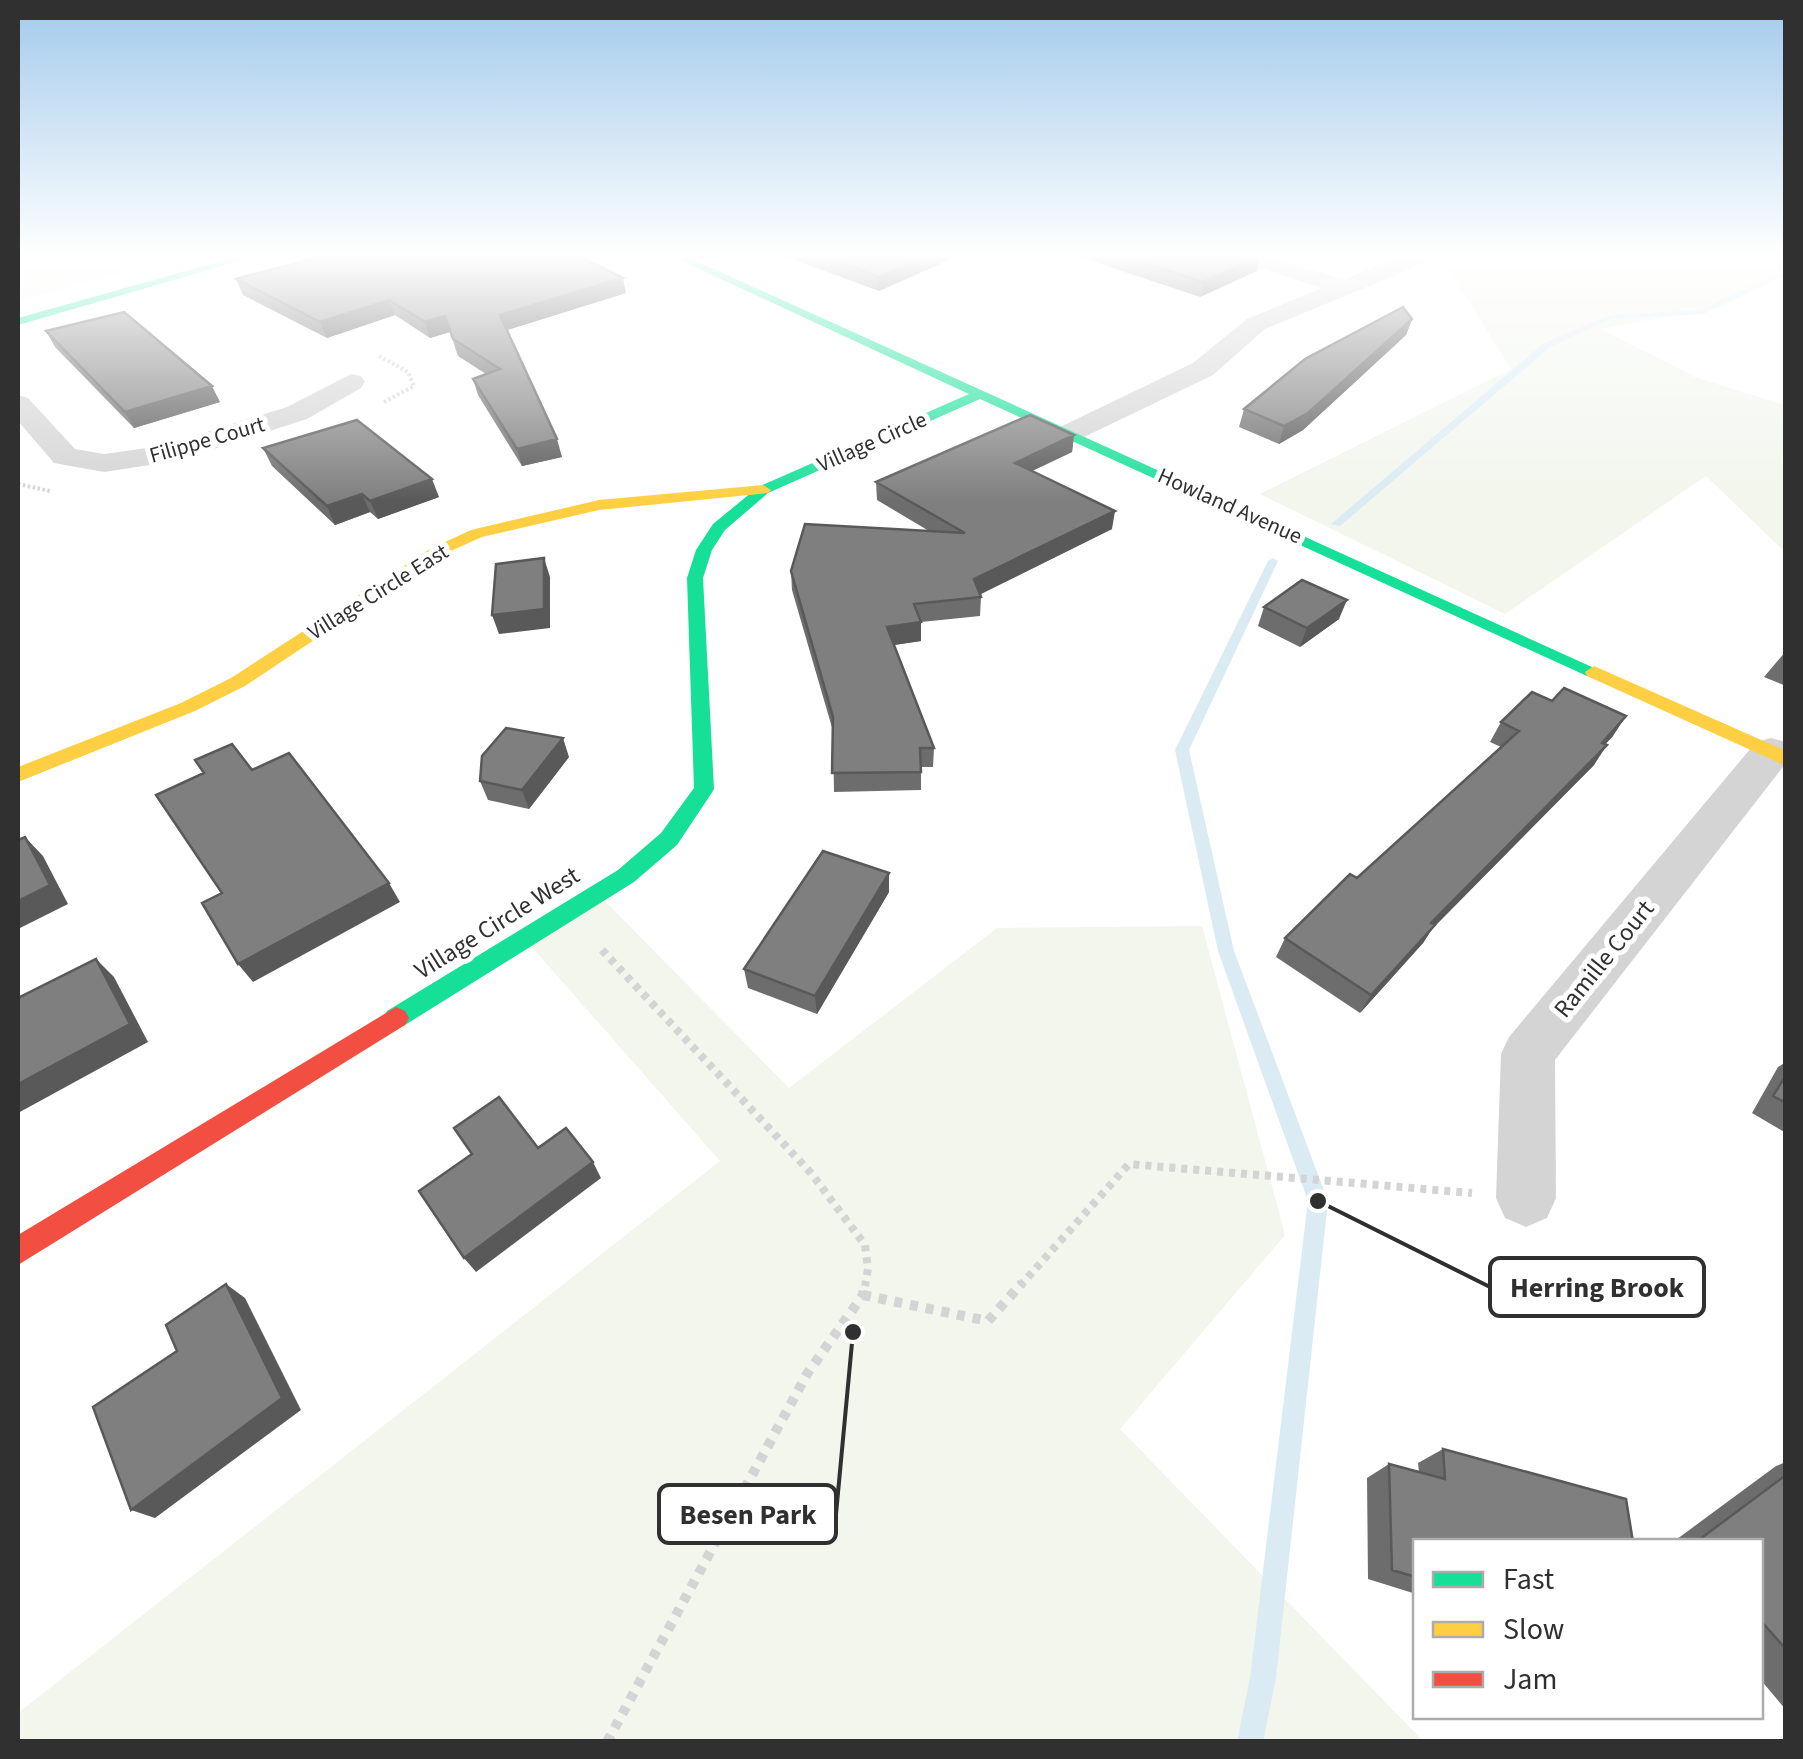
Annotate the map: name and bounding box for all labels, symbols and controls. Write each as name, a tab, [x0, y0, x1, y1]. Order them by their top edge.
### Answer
street label: Village Circle	[812, 404, 932, 480]
street label: Filippe Court	[146, 408, 269, 472]
street label: Howland Avenue	[1153, 460, 1307, 552]
street label: Village Circle East	[302, 536, 455, 648]
street label: Village Circle West	[408, 857, 587, 988]
street label: Ramille Court	[1545, 892, 1663, 1026]
callout: Herring Brook	[1490, 1258, 1704, 1316]
text: Herring Brook	[1510, 1268, 1685, 1308]
callout: Besen Park	[659, 1485, 836, 1543]
text: Besen Park	[680, 1495, 817, 1535]
legend	[1413, 1539, 1763, 1719]
text: Fast	[1503, 1558, 1554, 1601]
text: Slow	[1503, 1608, 1564, 1651]
text: Jam	[1503, 1658, 1557, 1701]

